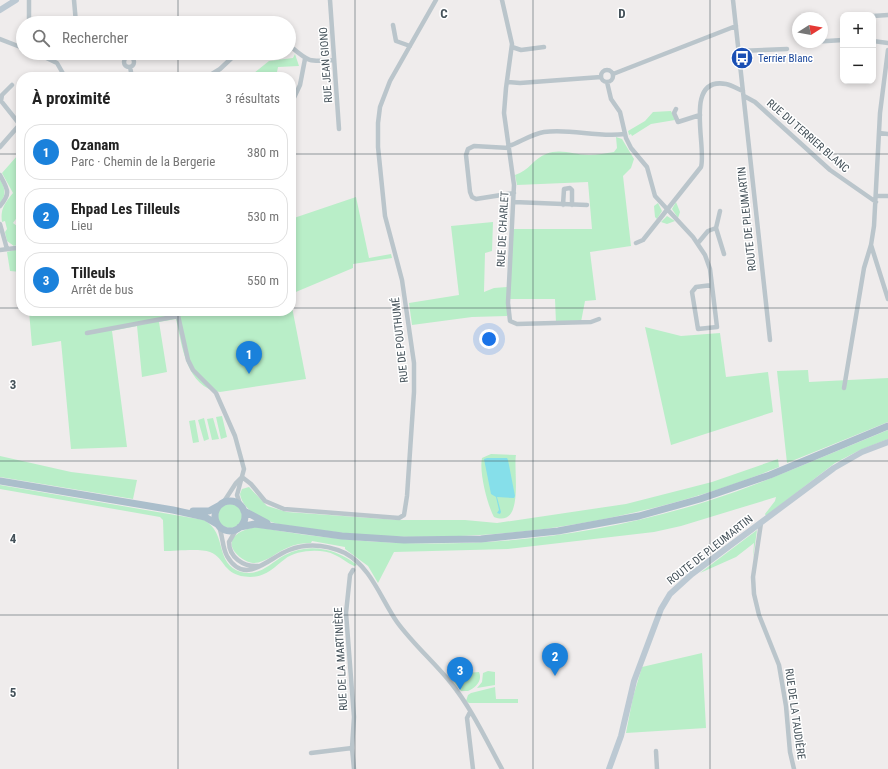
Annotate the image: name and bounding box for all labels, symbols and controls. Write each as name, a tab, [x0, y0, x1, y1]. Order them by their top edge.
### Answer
text: C	[440, 6, 448, 21]
text: D	[618, 6, 626, 21]
north arrow	[792, 12, 828, 48]
map controls	[840, 12, 876, 84]
button: +	[840, 12, 876, 48]
search box	[16, 16, 296, 60]
icon: search	[30, 27, 52, 49]
street label: RUE JEAN GIONO	[317, 27, 335, 103]
text: Rechercher	[62, 29, 128, 47]
bus stop icon: Terrier Blanc	[729, 45, 755, 71]
button: −	[840, 48, 876, 84]
place label: Terrier Blanc	[758, 52, 813, 65]
text: À proximité	[32, 88, 110, 108]
text: 3 résultats	[226, 91, 280, 106]
street label: RUE DU TERRIER BLANC	[764, 97, 852, 175]
text: Ozanam	[71, 136, 119, 154]
text: 1	[43, 145, 49, 160]
text: 380 m	[247, 145, 279, 160]
text: Parc · Chemin de la Bergerie	[71, 154, 215, 169]
street label: ROUTE DE PLEUMARTIN	[735, 166, 759, 272]
street label: RUE DE CHARLET	[495, 190, 511, 267]
text: Ehpad Les Tilleuls	[71, 200, 180, 218]
text: 2	[43, 209, 49, 224]
text: 530 m	[247, 209, 279, 224]
text: Lieu	[71, 218, 93, 233]
text: Tilleuls	[71, 264, 116, 282]
text: 3	[43, 273, 49, 288]
text: 550 m	[247, 273, 279, 288]
text: Arrêt de bus	[71, 282, 133, 297]
street label: RUE DE POUTHUMÉ	[389, 296, 411, 383]
your location	[479, 329, 499, 349]
pin: 1	[236, 341, 262, 374]
text: 3	[10, 377, 16, 392]
street label: ROUTE DE PLEUMARTIN	[665, 513, 755, 587]
text: 4	[10, 531, 17, 546]
street label: RUE DE LA MARTINIÈRE	[332, 606, 350, 711]
pin: 2	[542, 643, 568, 676]
pin: 3	[447, 657, 473, 690]
street label: RUE DE LA TAUDIÈRE	[782, 668, 808, 761]
text: 5	[10, 685, 17, 700]

